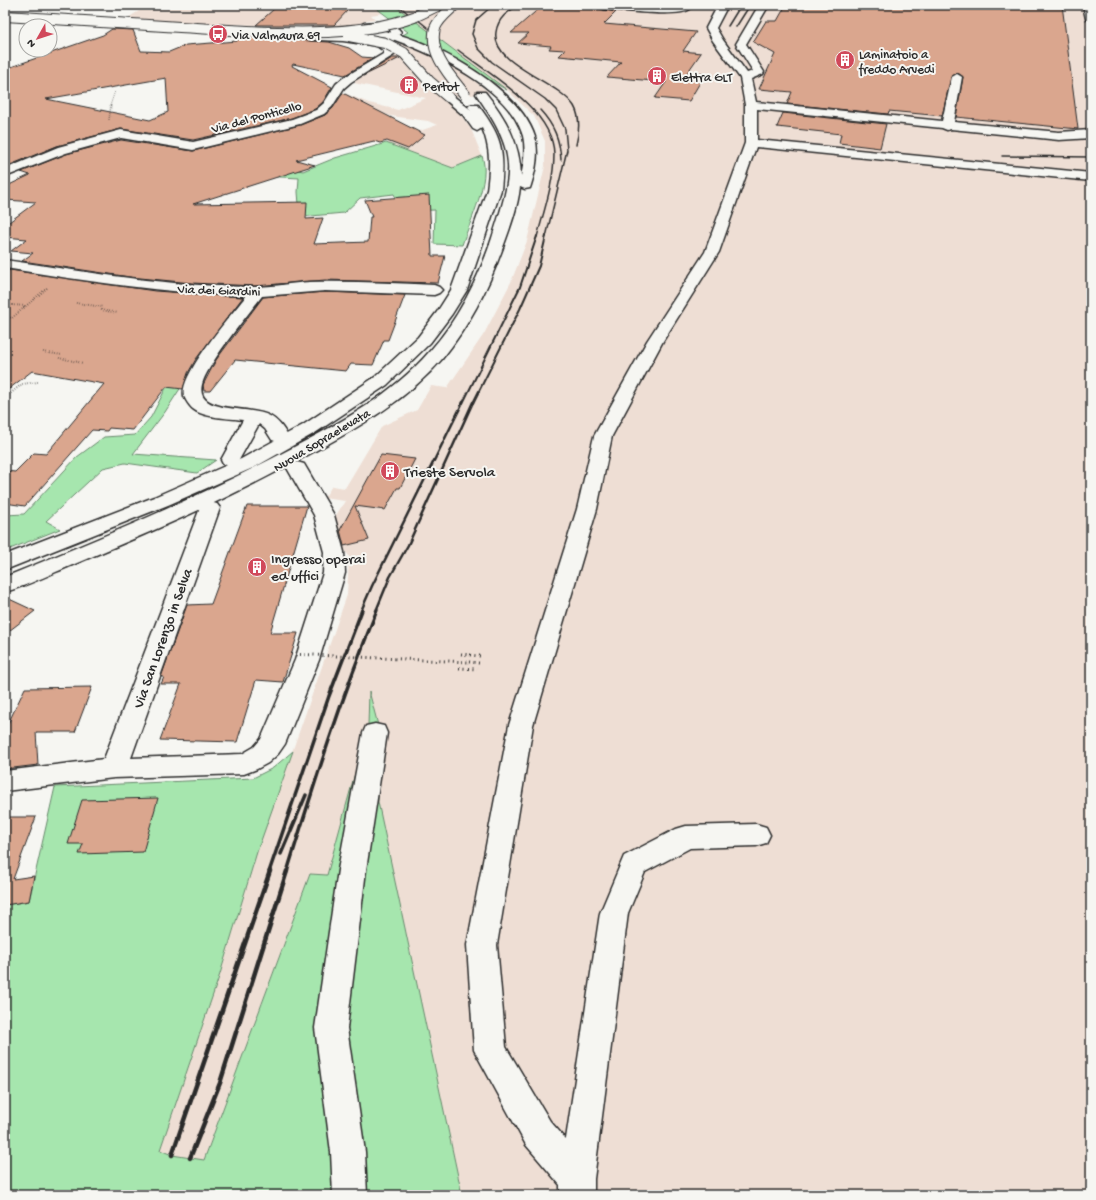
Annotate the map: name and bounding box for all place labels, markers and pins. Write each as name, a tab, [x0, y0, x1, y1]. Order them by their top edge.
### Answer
bus stop icon: Via Valmaura 69	[207, 23, 229, 45]
place label: Via Valmaura 69	[231, 29, 321, 44]
place label: Laminatoio a freddo Arvedi	[858, 48, 935, 78]
building icon: Laminatoio a freddo Arvedi	[834, 49, 856, 71]
building icon: Elettra GLT	[646, 65, 668, 87]
place label: Elettra GLT	[671, 71, 733, 86]
building icon: Pertot	[398, 74, 420, 96]
place label: Pertot	[422, 80, 461, 95]
building icon: Trieste Servola	[379, 460, 401, 482]
place label: Trieste Servola	[403, 464, 496, 482]
place label: Ingresso operai ed uffici	[271, 551, 366, 586]
building icon: Ingresso operai ed uffici	[246, 556, 268, 578]

